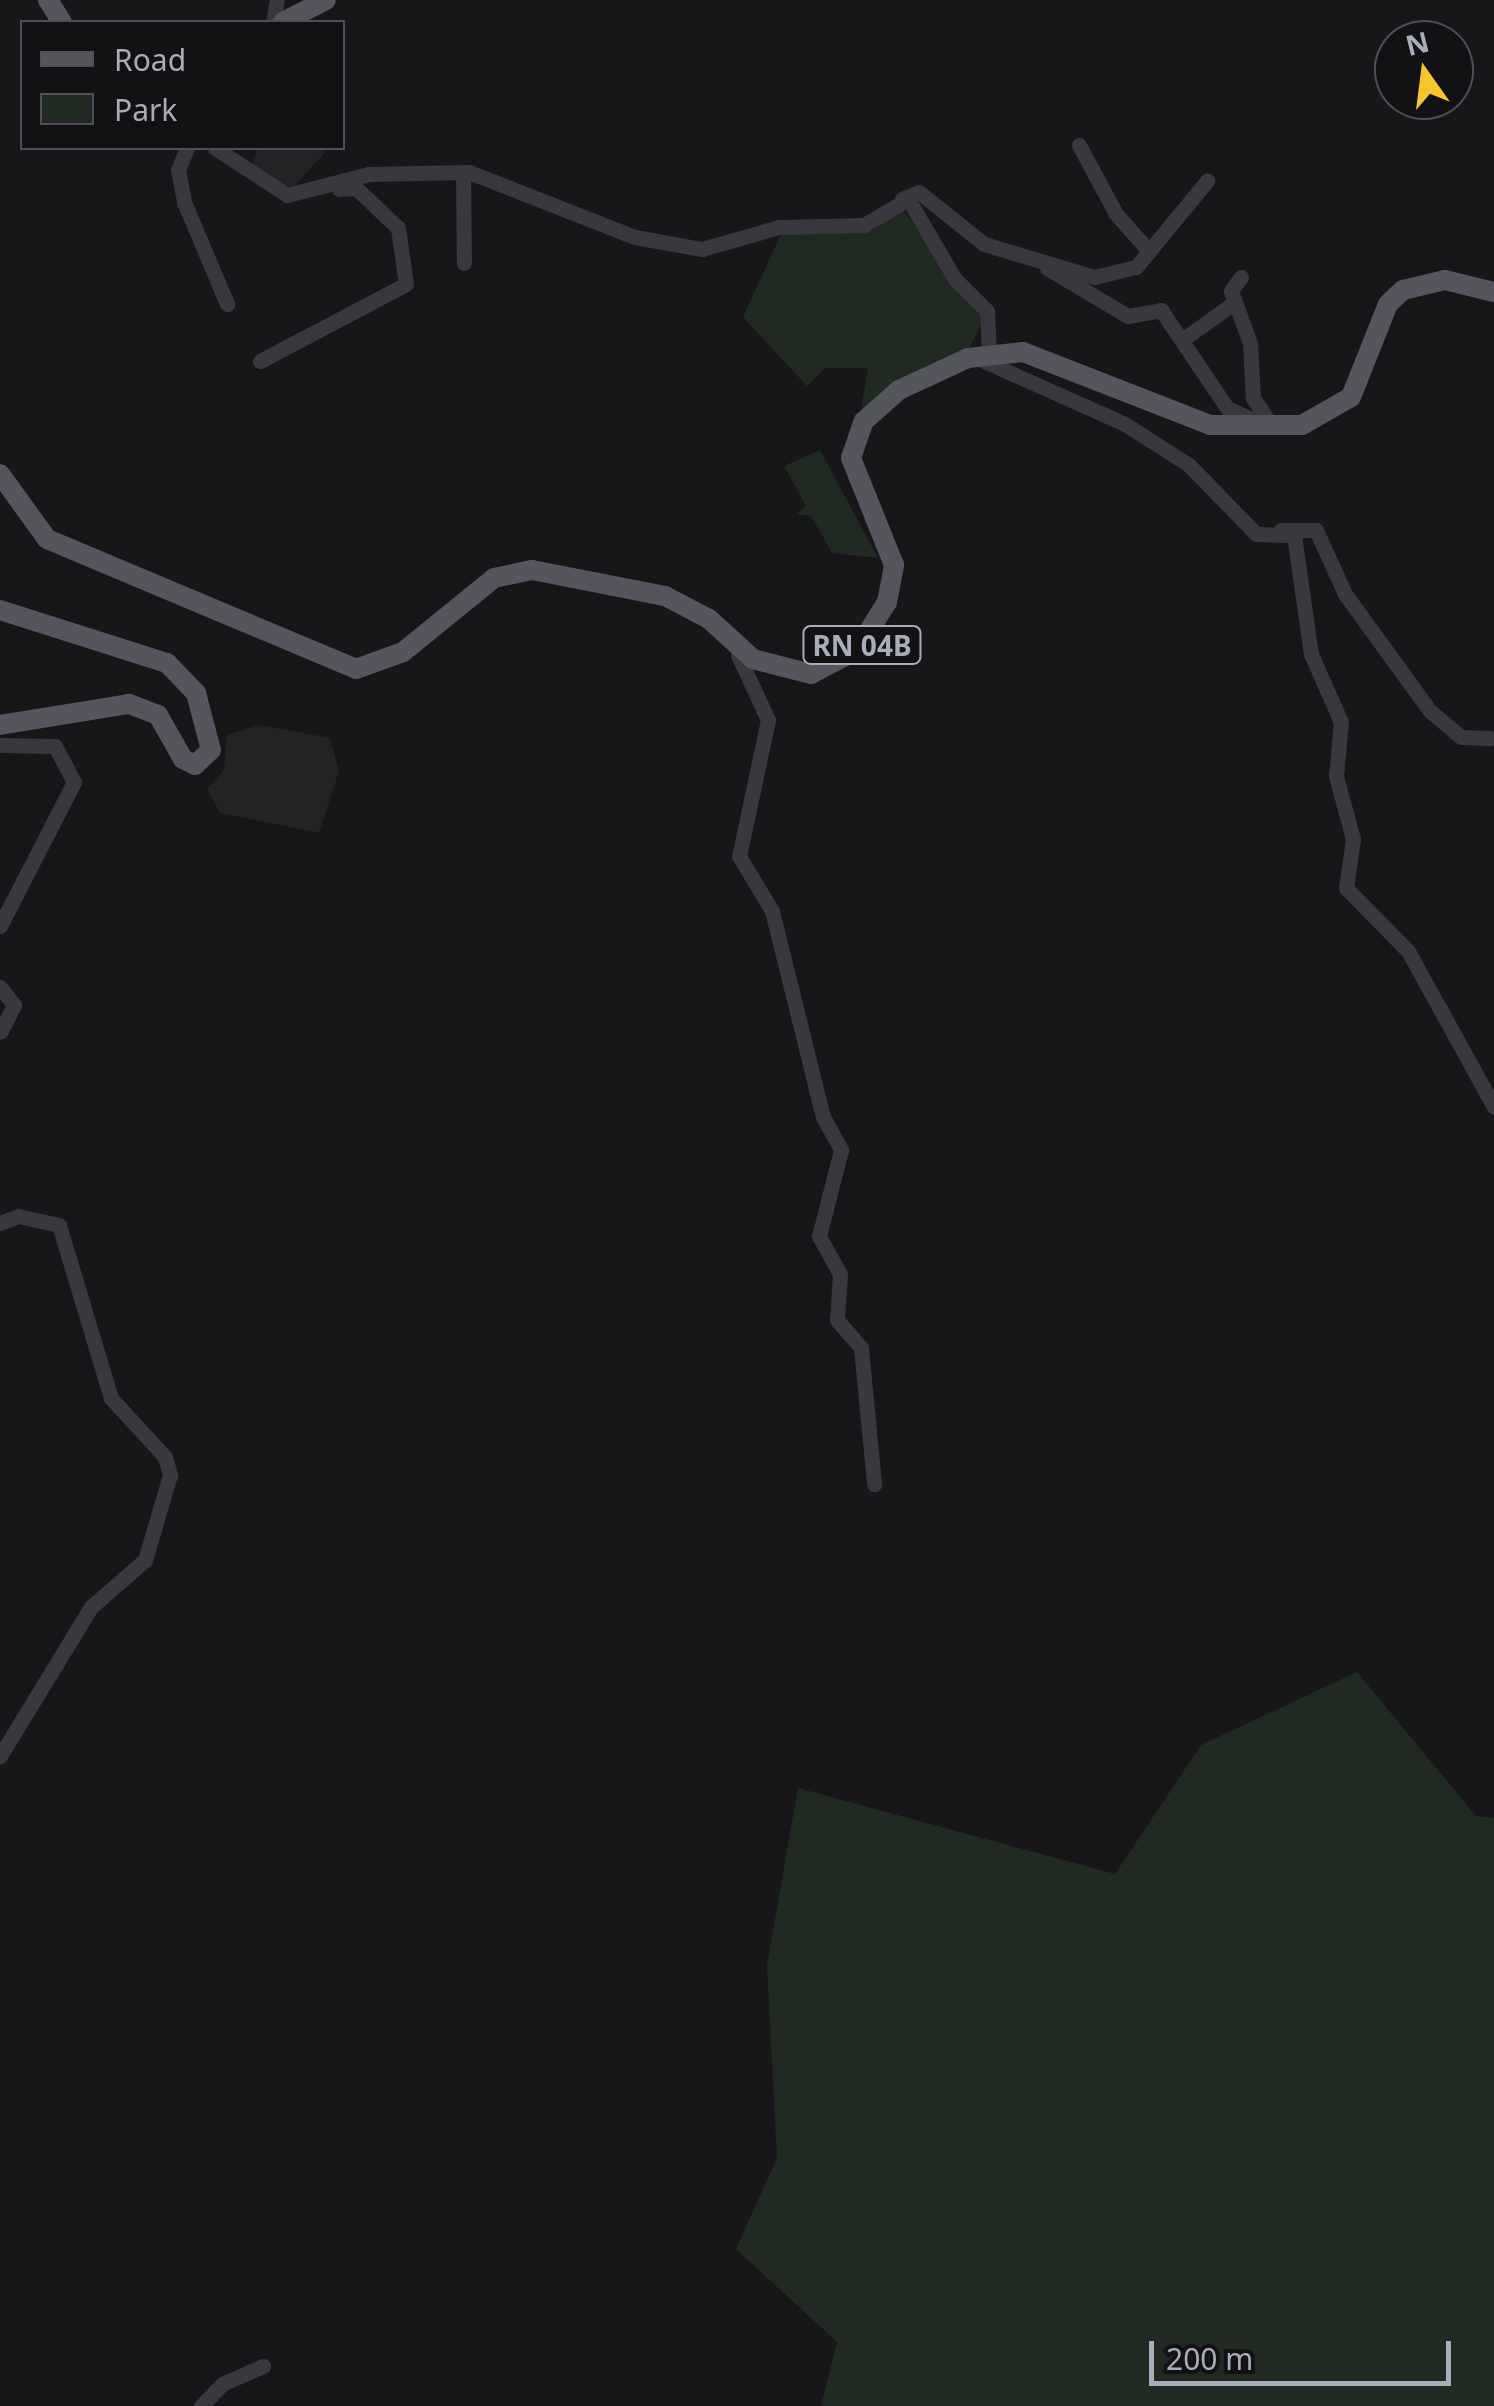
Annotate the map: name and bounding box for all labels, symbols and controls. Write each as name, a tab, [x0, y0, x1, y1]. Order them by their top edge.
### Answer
legend	[20, 20, 345, 150]
north arrow	[1374, 20, 1474, 120]
text: N	[1402, 22, 1433, 64]
text: Road	[114, 39, 186, 80]
text: Park	[114, 89, 177, 130]
road number: RN 04B	[802, 622, 922, 668]
scale bar	[1154, 2321, 1456, 2383]
text: 200 m	[1166, 2338, 1253, 2379]

